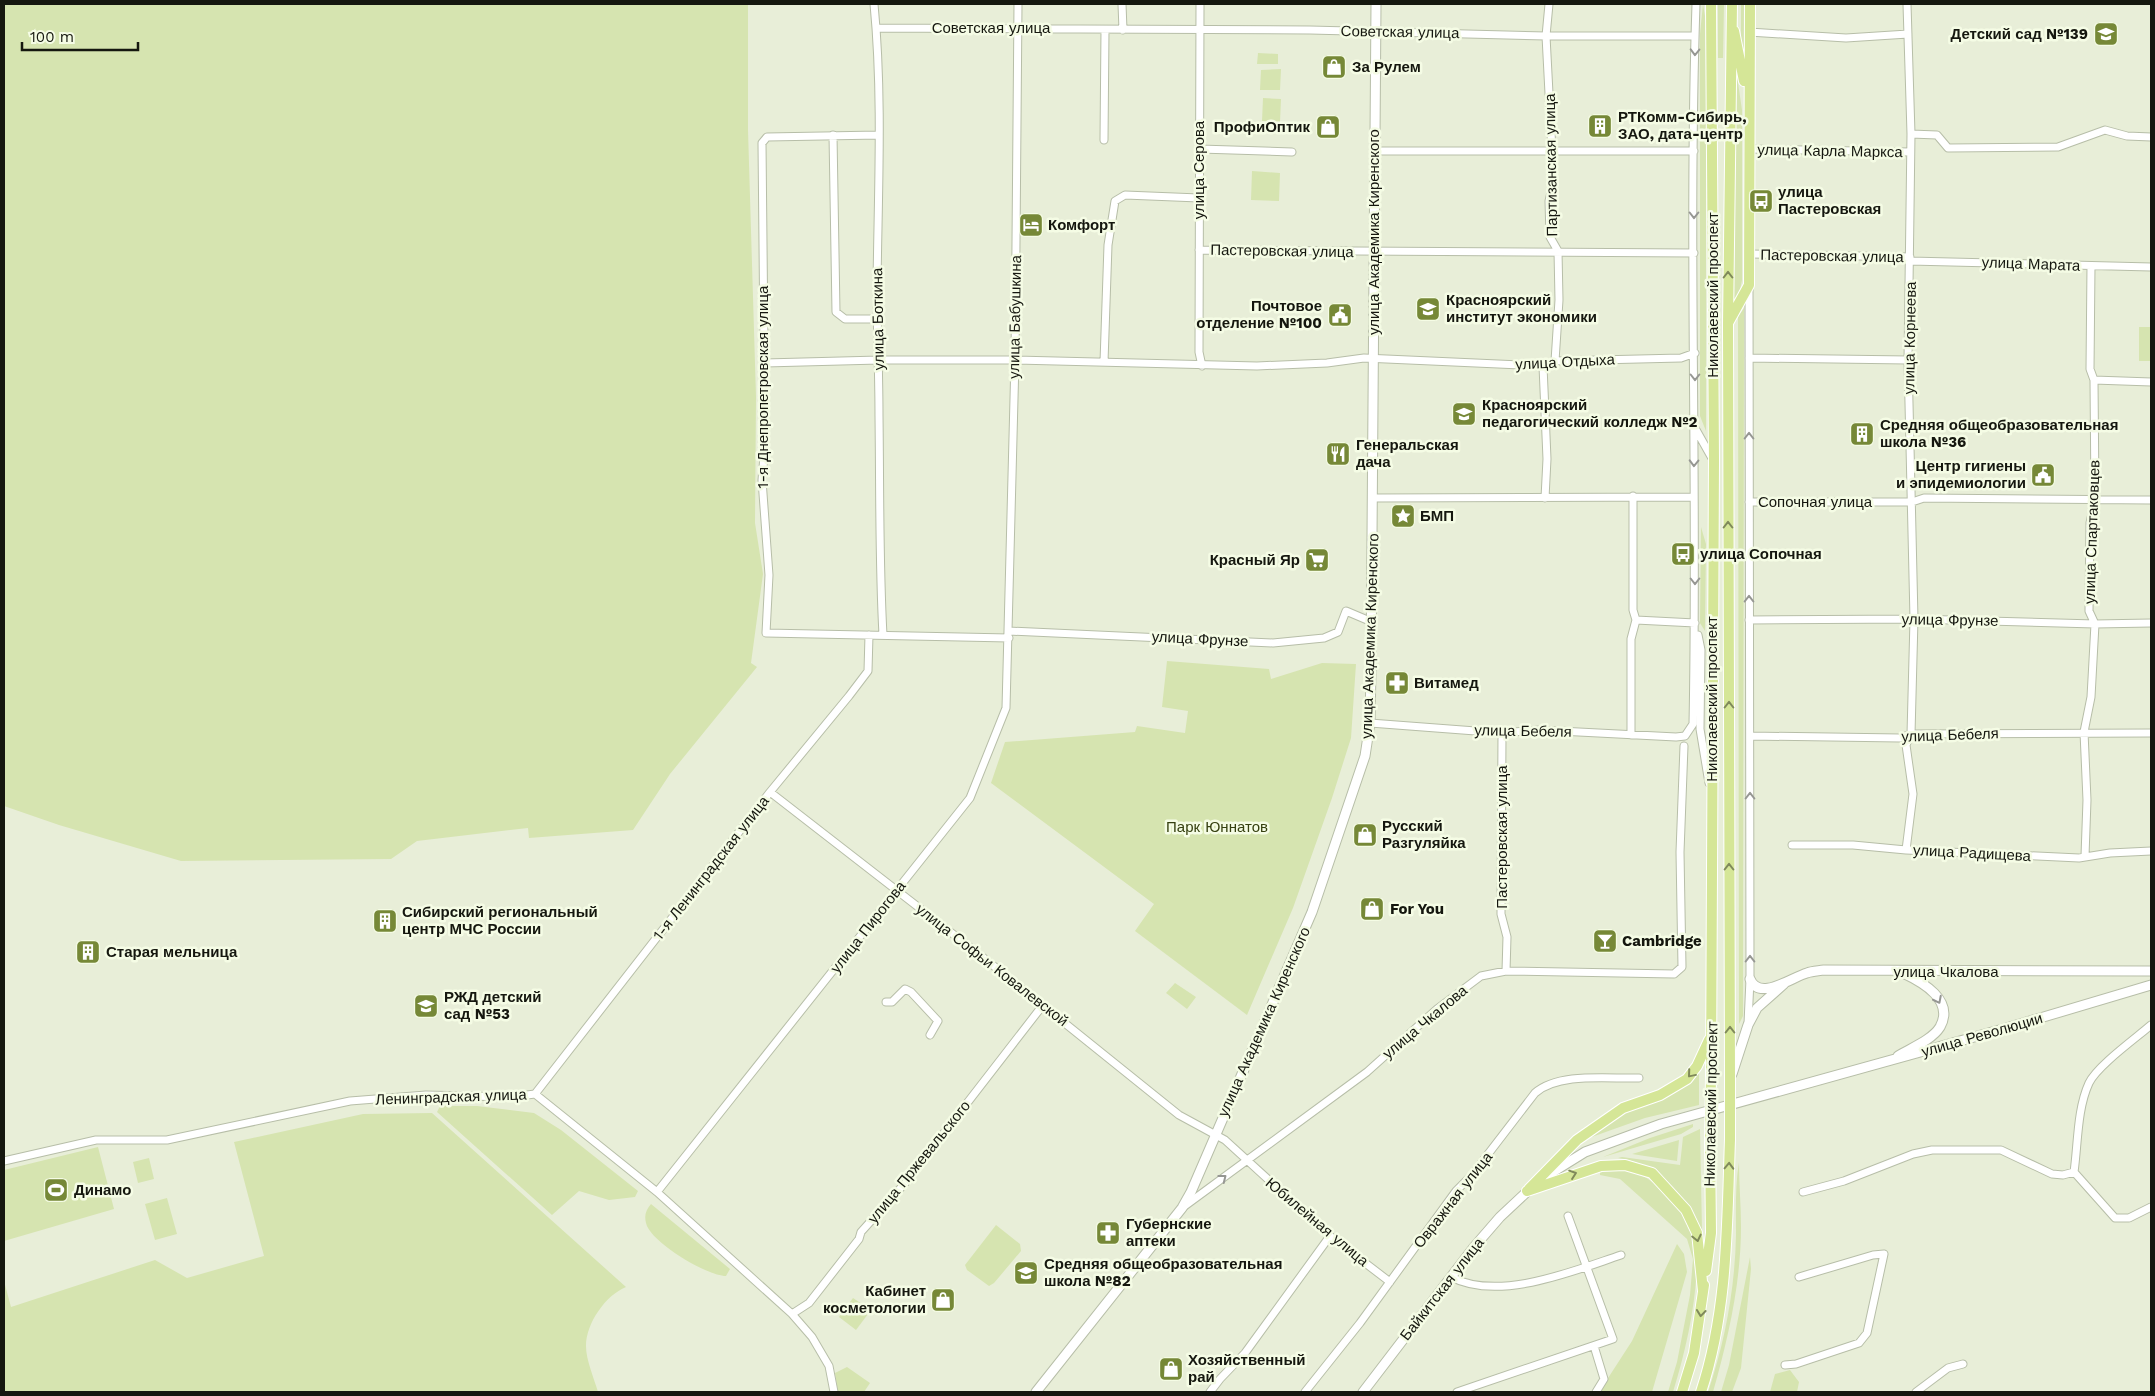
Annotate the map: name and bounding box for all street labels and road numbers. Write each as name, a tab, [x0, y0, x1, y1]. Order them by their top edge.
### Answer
street label: Советская улица	[932, 19, 1051, 37]
street label: Советская улица	[1340, 22, 1460, 42]
street label: Партизанская улица	[1541, 93, 1561, 237]
street label: улица Серова	[1190, 120, 1208, 219]
street label: улица Академика Киренского	[1365, 129, 1383, 335]
street label: улица Карла Маркса	[1757, 141, 1903, 161]
street label: Николаевский проспект	[1704, 212, 1722, 378]
street label: Пастеровская улица	[1210, 241, 1354, 261]
street label: Пастеровская улица	[1760, 246, 1904, 266]
street label: улица Марата	[1981, 253, 2081, 275]
street label: улица Бабушкина	[1005, 254, 1025, 379]
street label: улица Боткина	[868, 267, 888, 370]
street label: улица Корнеева	[1900, 281, 1920, 395]
street label: 1-я Днепропетровская улица	[754, 285, 772, 488]
street label: улица Отдыха	[1515, 350, 1616, 374]
street label: улица Спартаковцев	[2080, 459, 2104, 605]
street label: Сопочная улица	[1758, 493, 1873, 511]
street label: улица Академика Киренского	[1357, 533, 1383, 739]
street label: улица Фрунзе	[1901, 610, 1999, 630]
street label: Николаевский проспект	[1703, 616, 1721, 782]
street label: улица Фрунзе	[1151, 627, 1249, 651]
street label: улица Бебеля	[1474, 721, 1572, 741]
street label: улица Бебеля	[1901, 724, 1999, 746]
street label: Пастеровская улица	[1493, 765, 1511, 909]
street label: 1-я Ленинградская улица	[649, 792, 773, 944]
street label: улица Радищева	[1913, 841, 2032, 865]
street label: улица Пирогова	[826, 877, 910, 977]
street label: улица Софьи Ковалевской	[912, 900, 1072, 1030]
street label: улица Академика Киренского	[1214, 924, 1314, 1120]
street label: улица Чкалова	[1894, 963, 1999, 981]
street label: улица Чкалова	[1379, 981, 1471, 1063]
street label: улица Революции	[1919, 1009, 2045, 1061]
street label: Николаевский проспект	[1701, 1021, 1721, 1187]
street label: Ленинградская улица	[375, 1085, 528, 1109]
street label: улица Пржевальского	[864, 1097, 974, 1227]
street label: Овражная улица	[1410, 1148, 1497, 1252]
street label: Юбилейная улица	[1262, 1174, 1373, 1271]
street label: Байкитская улица	[1396, 1234, 1488, 1344]

